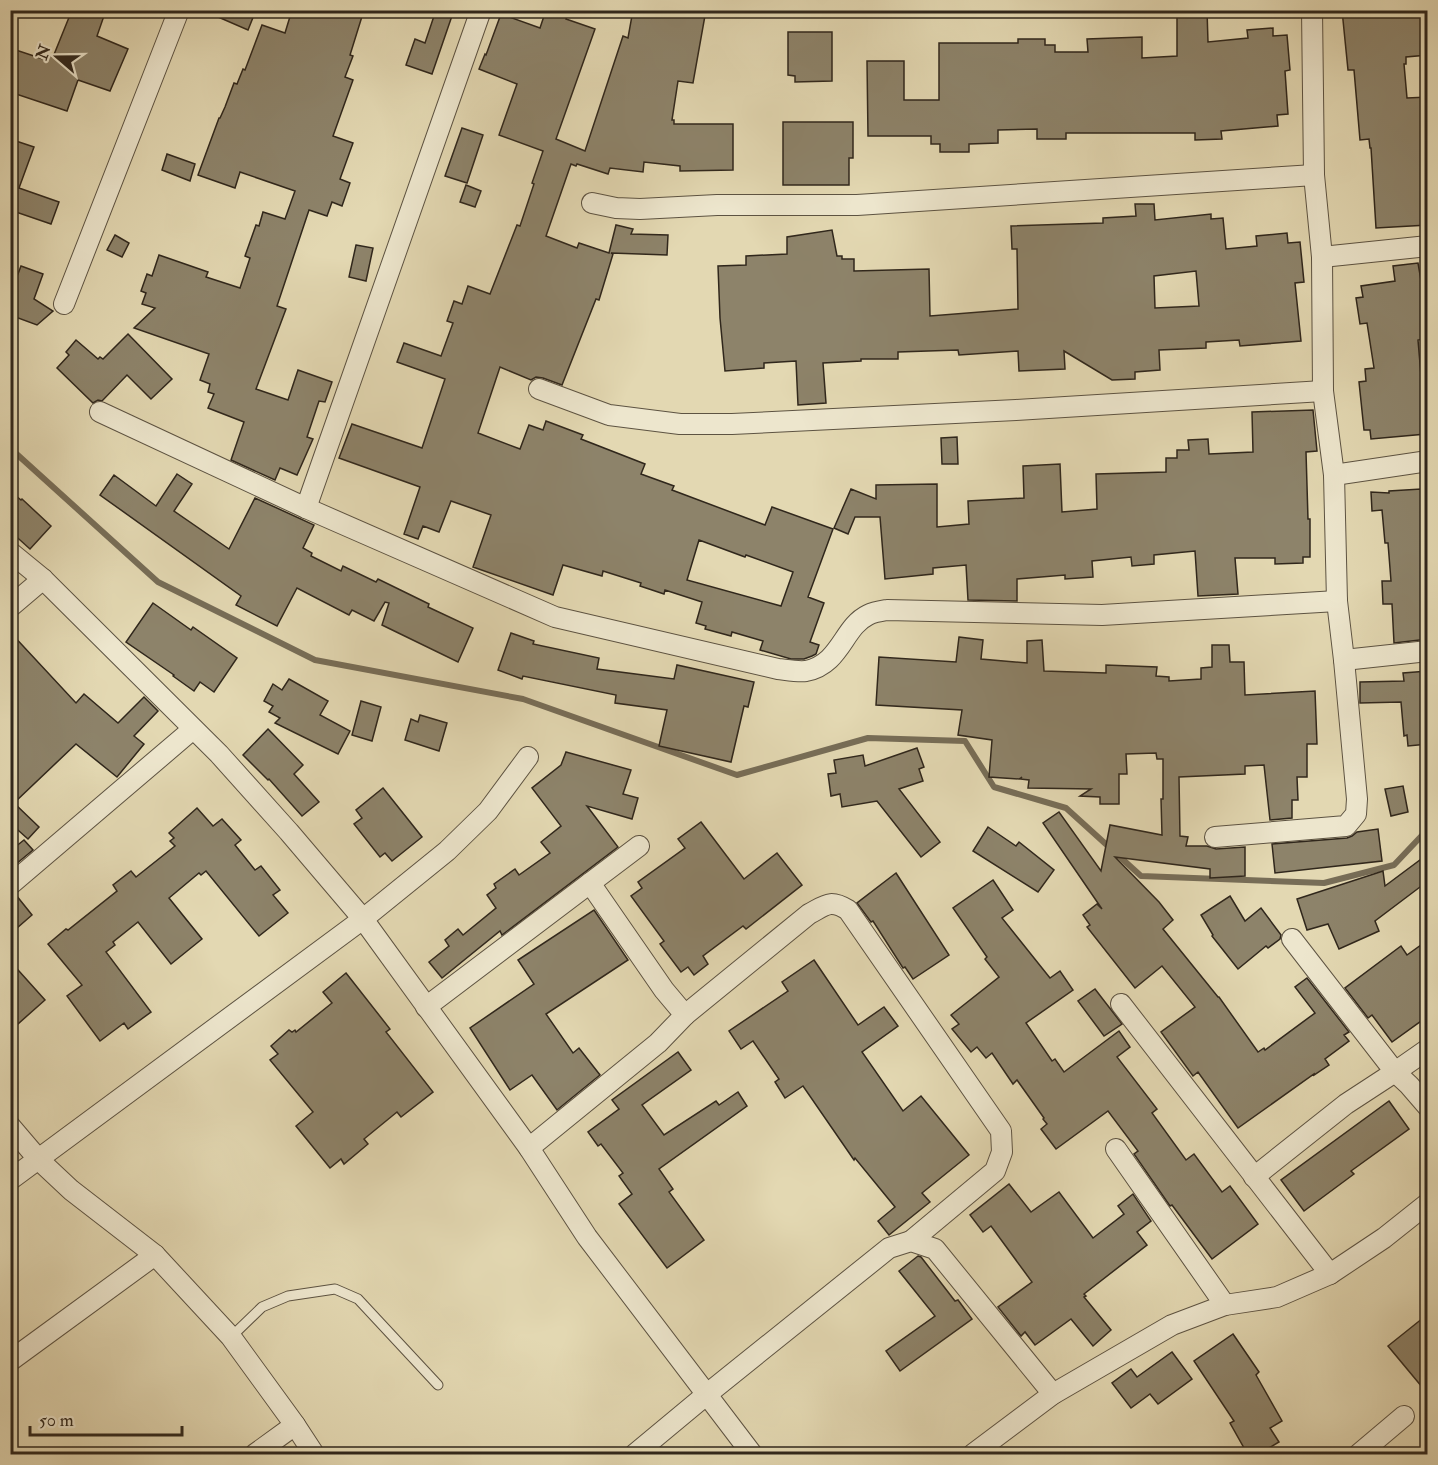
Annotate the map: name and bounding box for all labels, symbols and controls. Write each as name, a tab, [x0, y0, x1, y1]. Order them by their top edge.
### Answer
north arrow	[27, 27, 87, 87]
text: N	[32, 41, 56, 63]
scale bar	[30, 1399, 182, 1437]
text: 50 m	[39, 1409, 74, 1432]

